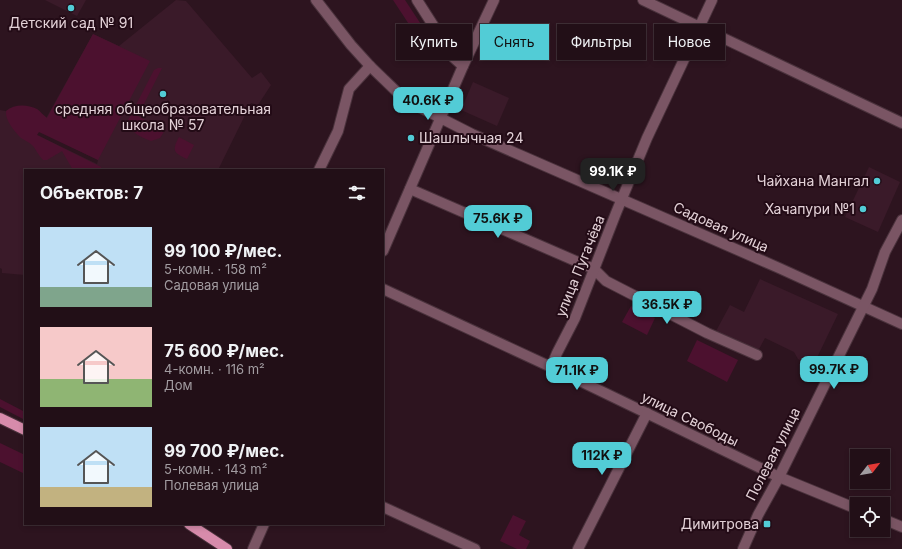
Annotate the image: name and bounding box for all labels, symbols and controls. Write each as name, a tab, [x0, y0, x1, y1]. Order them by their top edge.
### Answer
marker: Детский сад № 91	[66, 3, 76, 13]
place label: Детский сад № 91	[9, 14, 133, 31]
chip: Купить	[396, 24, 472, 60]
chip: Снять	[480, 24, 549, 60]
chip: Фильтры	[557, 24, 646, 60]
chip: Новое	[654, 24, 725, 60]
pin: 40.6K ₽	[391, 87, 465, 121]
marker: средняя общеобразовательная школа № 57	[158, 89, 168, 99]
text: 40.6K ₽	[402, 92, 454, 108]
place label: средняя общеобразовательная школа № 57	[55, 100, 271, 133]
place label: Шашлычная 24	[419, 129, 523, 146]
marker: Шашлычная 24	[406, 133, 416, 143]
pin: 99.1K ₽	[576, 158, 650, 192]
text: 99.1K ₽	[589, 163, 637, 179]
place label: Чайхана Мангал	[757, 172, 869, 189]
marker: Чайхана Мангал	[872, 176, 882, 186]
icon: filters	[346, 182, 368, 204]
text: Объектов: 7	[40, 183, 143, 203]
street label: Садовая улица	[671, 198, 771, 255]
place label: Хачапури №1	[765, 200, 855, 217]
marker: Хачапури №1	[858, 204, 868, 214]
pin: 75.6K ₽	[461, 205, 535, 239]
text: 75.6K ₽	[473, 210, 523, 226]
street label: улица Пугачёва	[551, 213, 608, 319]
text: 99 100 ₽/мес.	[164, 241, 283, 261]
icon: home	[72, 243, 120, 291]
text: 5-комн. · 158 m²	[164, 261, 267, 277]
text: Садовая улица	[164, 277, 259, 293]
pin: 36.5K ₽	[630, 291, 704, 325]
text: 36.5K ₽	[641, 296, 693, 312]
text: 75 600 ₽/мес.	[164, 341, 285, 361]
icon: home	[72, 343, 120, 391]
pin: 99.7K ₽	[797, 356, 871, 390]
pin: 71.1K ₽	[540, 357, 614, 391]
text: 4-комн. · 116 m²	[164, 361, 265, 377]
text: 99.7K ₽	[809, 361, 859, 377]
text: 71.1K ₽	[555, 362, 599, 378]
text: Дом	[164, 377, 192, 393]
street label: улица Свободы	[639, 388, 742, 449]
street label: Полевая улица	[742, 404, 803, 503]
text: 99 700 ₽/мес.	[164, 441, 285, 461]
pin: 112K ₽	[569, 442, 635, 476]
icon: home	[72, 443, 120, 491]
text: 112K ₽	[581, 447, 623, 463]
north arrow	[850, 449, 890, 489]
map controls	[850, 449, 890, 537]
text: 5-комн. · 143 m²	[164, 461, 267, 477]
text: Полевая улица	[164, 477, 259, 493]
button: locate	[850, 497, 890, 537]
place label: Димитрова	[681, 515, 759, 532]
marker: Димитрова	[762, 519, 772, 529]

